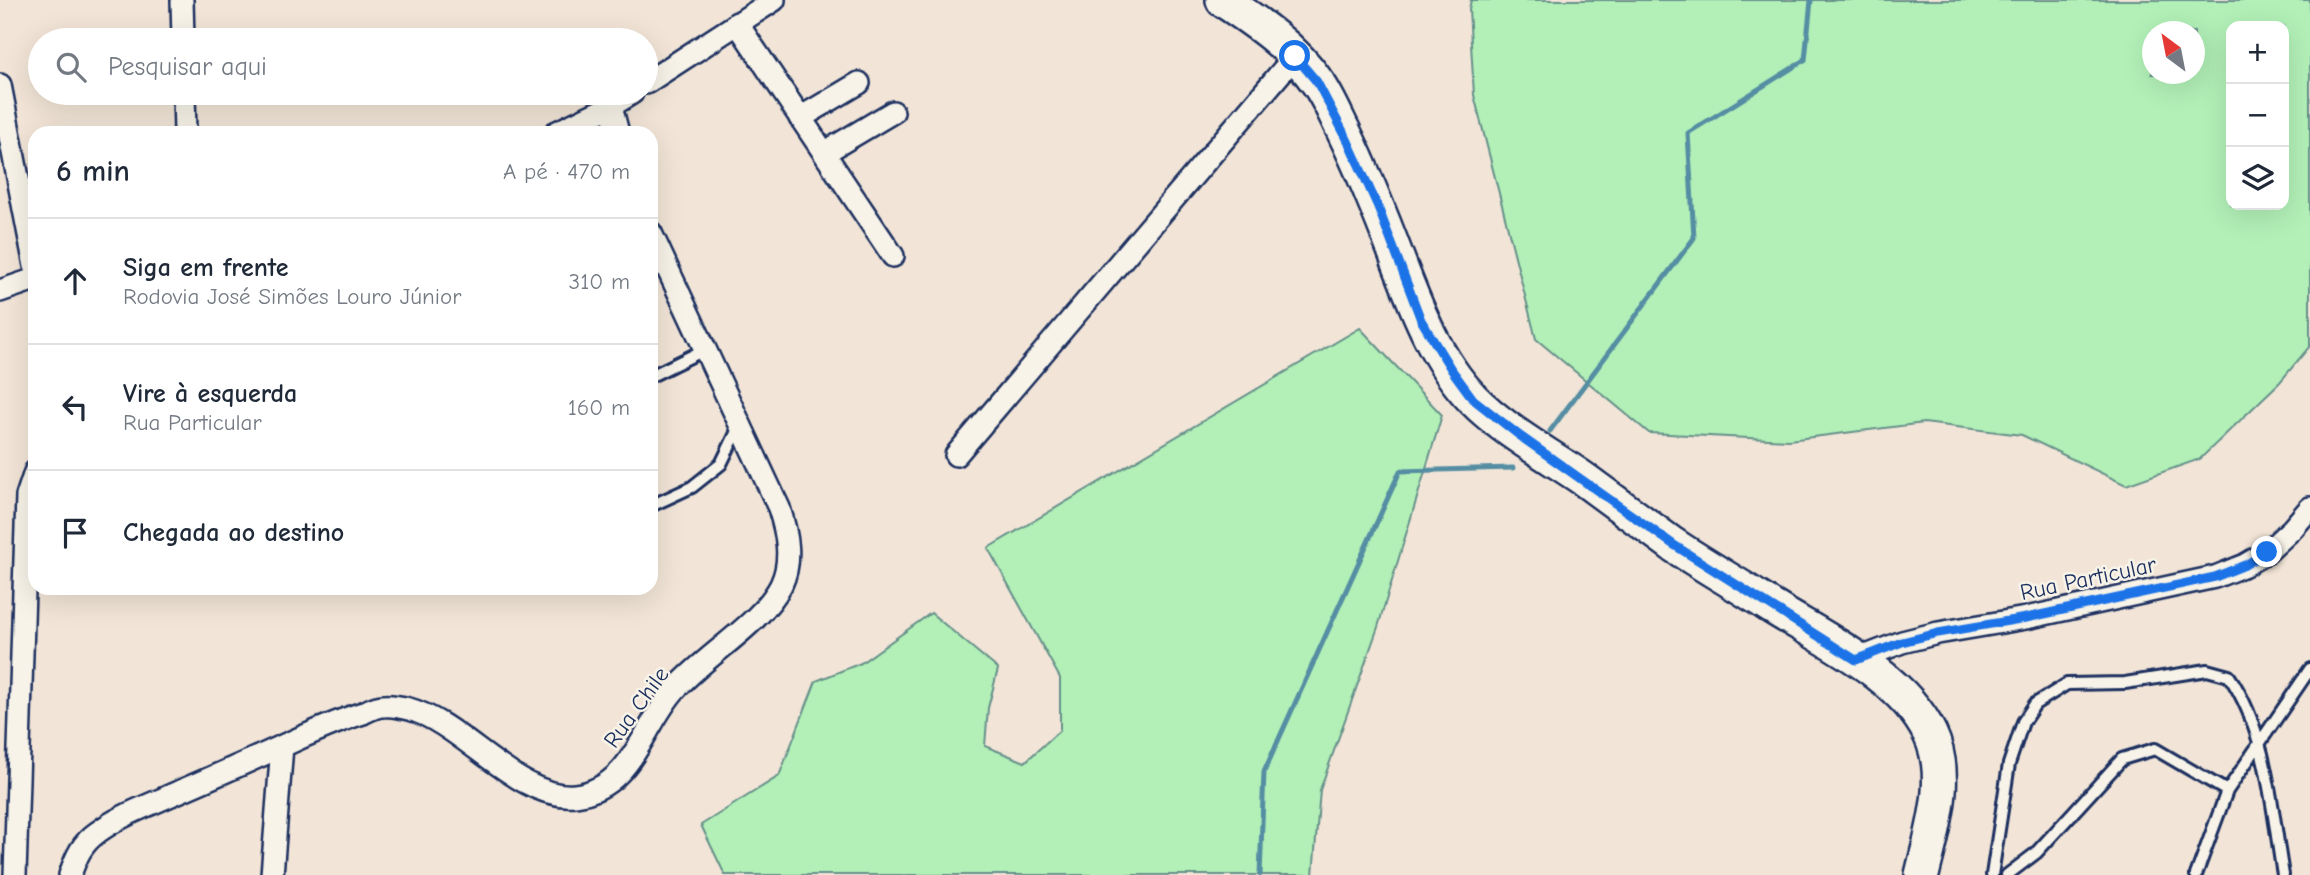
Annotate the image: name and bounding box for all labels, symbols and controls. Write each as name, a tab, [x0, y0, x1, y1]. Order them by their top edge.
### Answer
north arrow	[2142, 21, 2205, 84]
map controls	[2226, 21, 2289, 210]
button: +	[2226, 21, 2289, 84]
search box	[28, 28, 658, 105]
route start	[1279, 40, 1310, 71]
icon: search	[52, 48, 90, 86]
text: Pesquisar aqui	[108, 52, 267, 82]
button: −	[2226, 84, 2289, 147]
button: layers	[2226, 147, 2289, 210]
text: 6 min	[56, 154, 130, 189]
text: A pé · 470 m	[503, 158, 630, 185]
text: Siga em frente	[123, 253, 289, 283]
icon: ahead	[56, 262, 94, 300]
text: 310 m	[569, 268, 630, 295]
text: Rodovia José Simões Louro Júnior	[123, 283, 461, 310]
text: Vire à esquerda	[123, 379, 297, 409]
icon: left	[56, 388, 94, 426]
text: 160 m	[568, 394, 630, 421]
text: Rua Particular	[123, 409, 262, 436]
icon: arrive	[56, 514, 94, 552]
text: Chegada ao destino	[123, 518, 344, 548]
route end	[2251, 536, 2282, 567]
street label: Rua Particular	[2018, 551, 2160, 606]
street label: Rua Chile	[598, 662, 675, 753]

